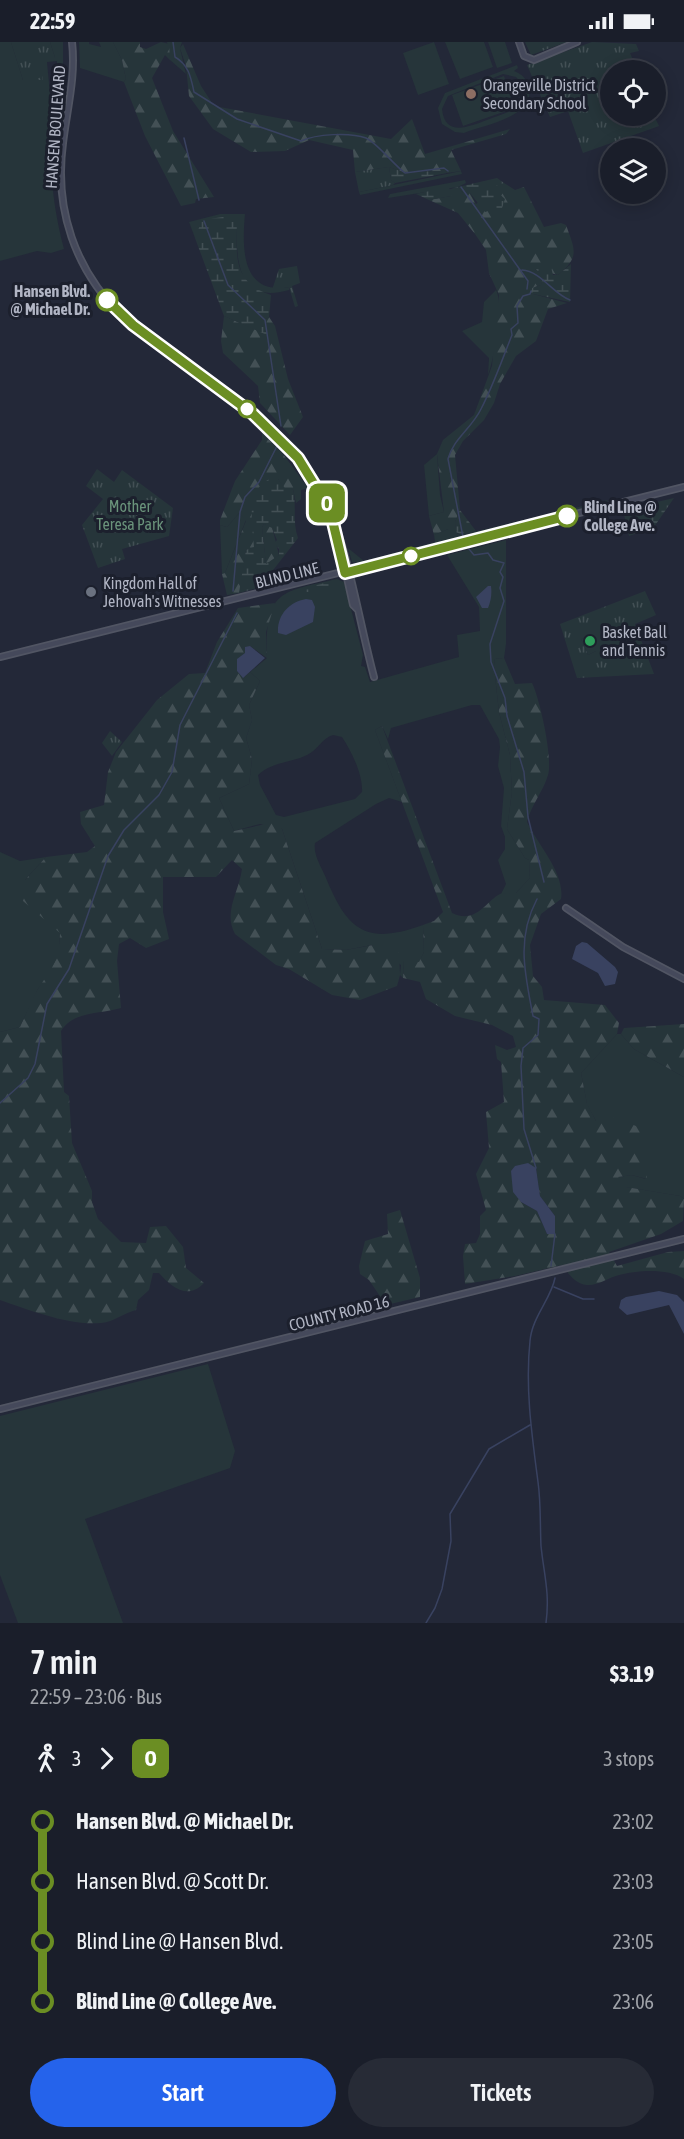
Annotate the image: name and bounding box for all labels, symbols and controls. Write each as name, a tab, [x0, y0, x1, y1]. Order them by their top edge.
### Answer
text: 22:59	[30, 8, 75, 34]
map controls	[600, 60, 666, 204]
button: locate	[600, 60, 666, 126]
street label: HANSEN BOULEVARD	[42, 65, 68, 189]
place label: Orangeville District Secondary School	[483, 76, 596, 113]
marker: Orangeville District Secondary School	[464, 87, 478, 101]
button: layers	[600, 138, 666, 204]
place label: Hansen Blvd. @ Michael Dr.	[10, 282, 90, 318]
marker: Hansen Blvd. @ Michael Dr.	[96, 289, 118, 311]
unlabelled marker	[238, 400, 256, 418]
line badge: O	[308, 484, 346, 522]
text: O	[321, 491, 333, 515]
park label: Mother Teresa Park	[96, 497, 164, 533]
place label: Blind Line @ College Ave.	[584, 498, 657, 534]
marker: Blind Line @ College Ave.	[556, 505, 578, 527]
unlabelled marker	[402, 547, 420, 565]
street label: BLIND LINE	[253, 558, 321, 592]
place label: Kingdom Hall of Jehovah's Witnesses	[103, 574, 222, 610]
marker: Kingdom Hall of Jehovah's Witnesses	[84, 585, 98, 599]
place label: Basket Ball and Tennis	[602, 623, 668, 659]
marker: Basket Ball and Tennis	[583, 634, 597, 648]
street label: COUNTY ROAD 16	[287, 1292, 391, 1334]
text: 7 min	[30, 1643, 97, 1681]
text: $3.19	[610, 1661, 654, 1687]
text: 22:59 – 23:06 · Bus	[30, 1685, 162, 1708]
icon: walk	[30, 1742, 63, 1775]
icon: forward	[90, 1742, 123, 1775]
text: O	[144, 1746, 157, 1770]
text: 3	[72, 1747, 81, 1770]
text: 3 stops	[603, 1747, 654, 1770]
text: Hansen Blvd. @ Michael Dr.	[76, 1808, 293, 1834]
text: 23:02	[612, 1810, 654, 1833]
text: Hansen Blvd. @ Scott Dr.	[76, 1868, 269, 1894]
text: 23:03	[612, 1870, 654, 1893]
text: Blind Line @ Hansen Blvd.	[76, 1928, 283, 1954]
text: 23:05	[612, 1930, 654, 1953]
text: Blind Line @ College Ave.	[76, 1988, 276, 2014]
text: 23:06	[612, 1990, 654, 2013]
button: Start	[30, 2058, 336, 2127]
button: Tickets	[348, 2058, 654, 2127]

